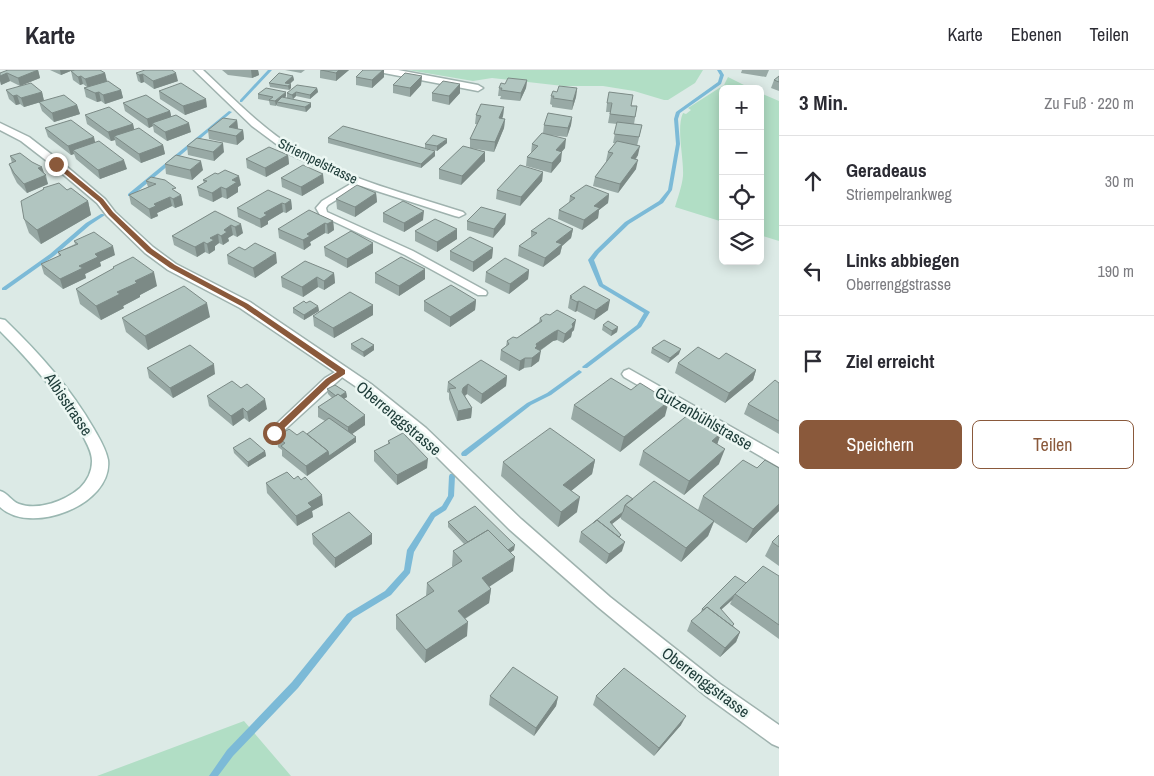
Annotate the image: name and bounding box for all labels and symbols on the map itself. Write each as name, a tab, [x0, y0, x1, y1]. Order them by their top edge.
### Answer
street label: Striempelstrasse	[275, 134, 361, 188]
route end	[45, 153, 68, 176]
street label: Albisstrasse	[39, 367, 98, 440]
street label: Oberrenggstrasse	[352, 376, 446, 460]
street label: Gutzenbühlstrasse	[651, 381, 757, 455]
route start	[263, 422, 286, 445]
street label: Oberrenggstrasse	[657, 642, 755, 722]

